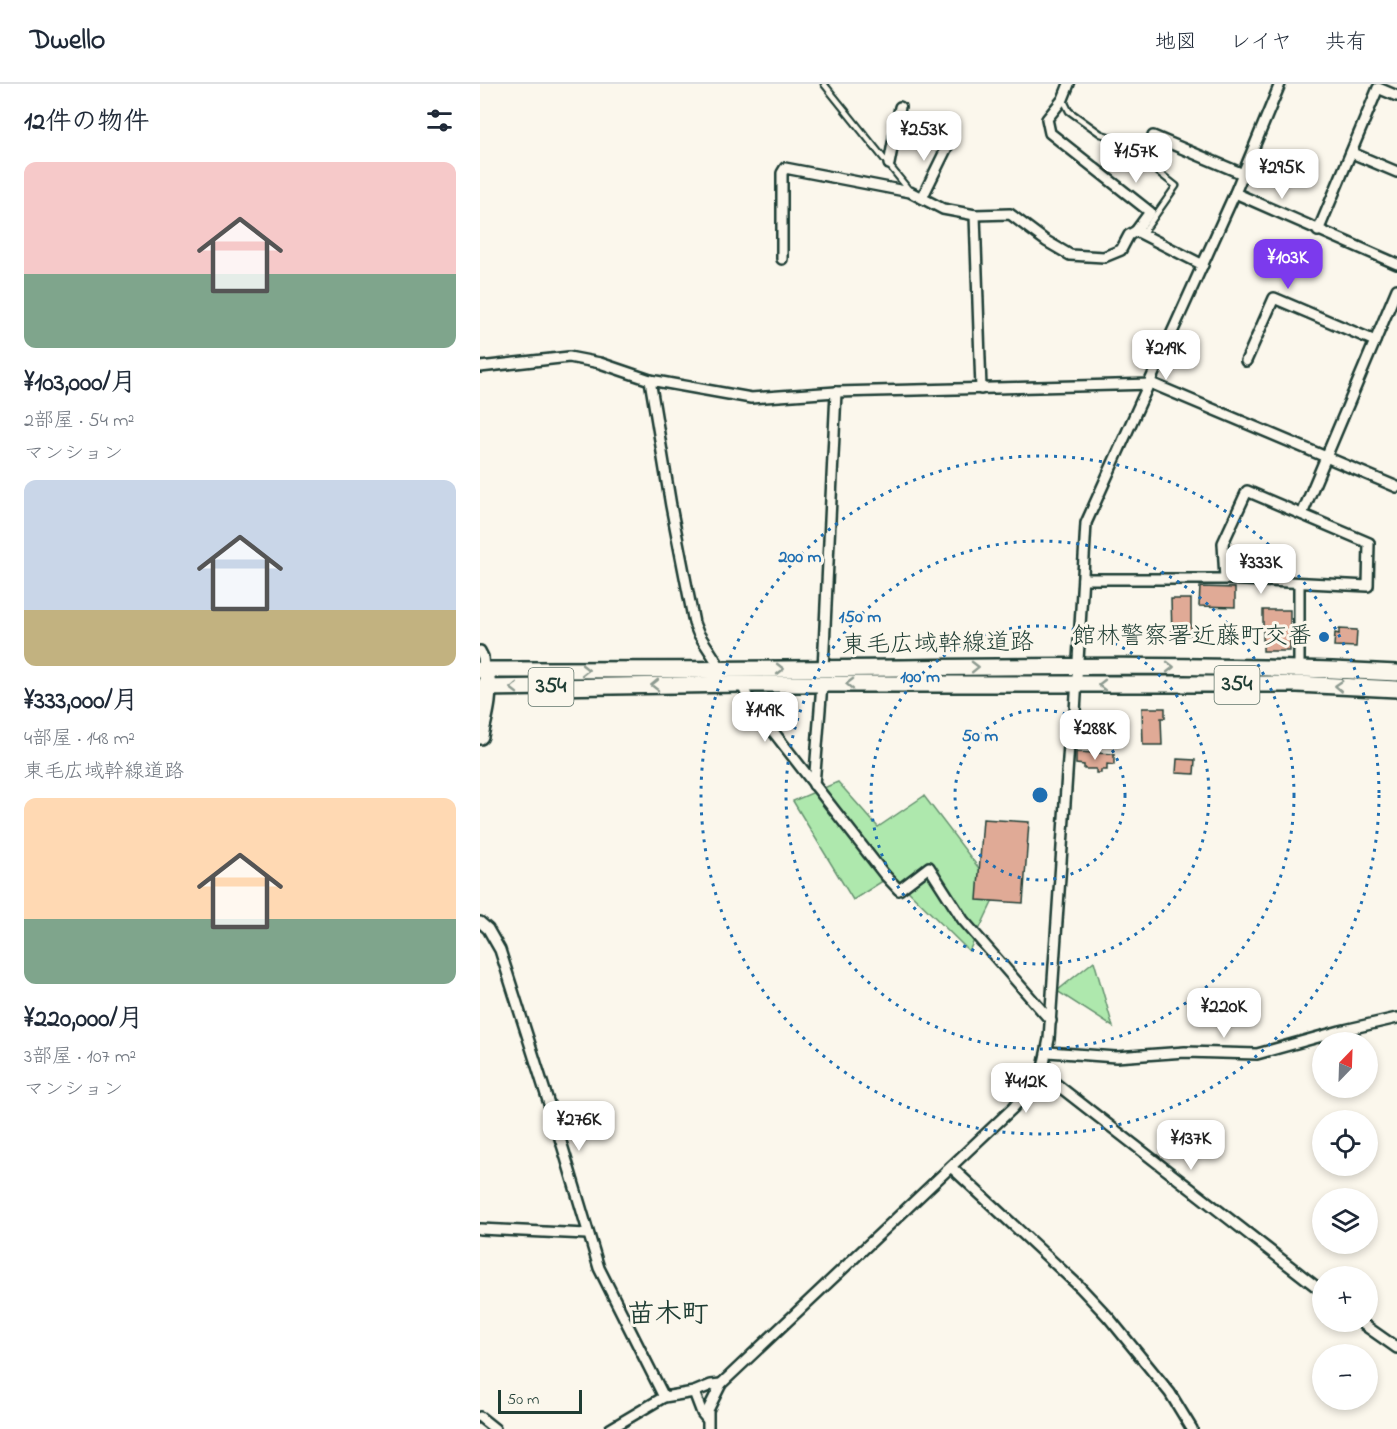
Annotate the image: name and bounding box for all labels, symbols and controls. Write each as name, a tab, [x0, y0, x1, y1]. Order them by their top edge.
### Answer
text: Dwello	[30, 21, 105, 62]
text: 地図	[1155, 28, 1197, 58]
text: レイヤ	[1230, 28, 1292, 58]
text: 共有	[1325, 28, 1367, 58]
text: 12件の物件	[24, 104, 149, 142]
icon: filters	[423, 104, 456, 137]
pin: ¥253K	[882, 111, 966, 162]
text: ¥253K	[900, 116, 948, 145]
pin: ¥157K	[1094, 133, 1178, 184]
text: ¥157K	[1114, 138, 1158, 167]
pin: ¥295K	[1240, 149, 1324, 200]
text: ¥295K	[1260, 154, 1304, 183]
icon: home	[186, 201, 294, 309]
pin: ¥103K	[1246, 239, 1330, 290]
text: ¥103K	[1268, 244, 1308, 273]
pin: ¥219K	[1124, 330, 1208, 381]
text: ¥219K	[1146, 335, 1186, 364]
text: ¥103,000/月	[24, 365, 137, 403]
text: 2部屋 · 54 m²	[24, 407, 134, 436]
text: マンション	[24, 440, 123, 469]
icon: home	[186, 519, 294, 627]
pin: ¥333K	[1219, 544, 1303, 595]
text: 200 m	[778, 545, 822, 571]
text: ¥333K	[1240, 549, 1282, 578]
text: 150 m	[839, 605, 881, 631]
place label: 館林警察署近藤町交番	[1072, 620, 1312, 655]
street label: 東毛広域幹線道路	[842, 626, 1034, 664]
marker: 館林警察署近藤町交番	[1317, 630, 1331, 644]
one-way arrow	[970, 661, 979, 674]
one-way arrow	[1165, 661, 1174, 673]
one-way arrow	[775, 663, 784, 676]
one-way arrow	[580, 664, 589, 676]
text: 100 m	[900, 665, 940, 691]
road number: 354	[1214, 666, 1260, 704]
road number: 354	[528, 668, 574, 706]
one-way arrow	[845, 678, 854, 691]
one-way arrow	[650, 679, 659, 691]
one-way arrow	[1097, 679, 1106, 691]
one-way arrow	[1334, 680, 1343, 693]
one-way arrow	[509, 682, 518, 694]
text: ¥333,000/月	[24, 683, 139, 721]
pin: ¥149K	[723, 692, 807, 743]
text: ¥149K	[746, 697, 784, 726]
pin: ¥288K	[1053, 710, 1137, 761]
text: ¥288K	[1074, 715, 1116, 744]
text: 50 m	[962, 724, 998, 750]
text: 4部屋 · 148 m²	[24, 725, 135, 754]
text: 東毛広域幹線道路	[24, 758, 184, 787]
centre of rings	[1030, 785, 1050, 805]
icon: home	[186, 837, 294, 945]
pin: ¥220K	[1182, 988, 1266, 1039]
text: ¥220K	[1201, 993, 1247, 1022]
text: ¥220,000/月	[24, 1001, 143, 1039]
north arrow	[1312, 1032, 1378, 1098]
map controls	[1312, 1032, 1378, 1410]
text: 3部屋 · 107 m²	[24, 1043, 136, 1072]
pin: ¥412K	[984, 1063, 1068, 1114]
text: ¥412K	[1005, 1068, 1047, 1097]
text: マンション	[24, 1076, 123, 1105]
pin: ¥276K	[537, 1101, 621, 1152]
text: ¥276K	[557, 1106, 601, 1135]
button: locate	[1312, 1110, 1378, 1176]
pin: ¥137K	[1149, 1120, 1233, 1171]
text: ¥137K	[1171, 1125, 1211, 1154]
button: layers	[1312, 1188, 1378, 1254]
button: +	[1312, 1266, 1378, 1332]
district label: 苗木町	[628, 1296, 709, 1335]
button: −	[1312, 1344, 1378, 1410]
scale bar	[498, 1387, 582, 1414]
text: 50 m	[507, 1388, 539, 1412]

